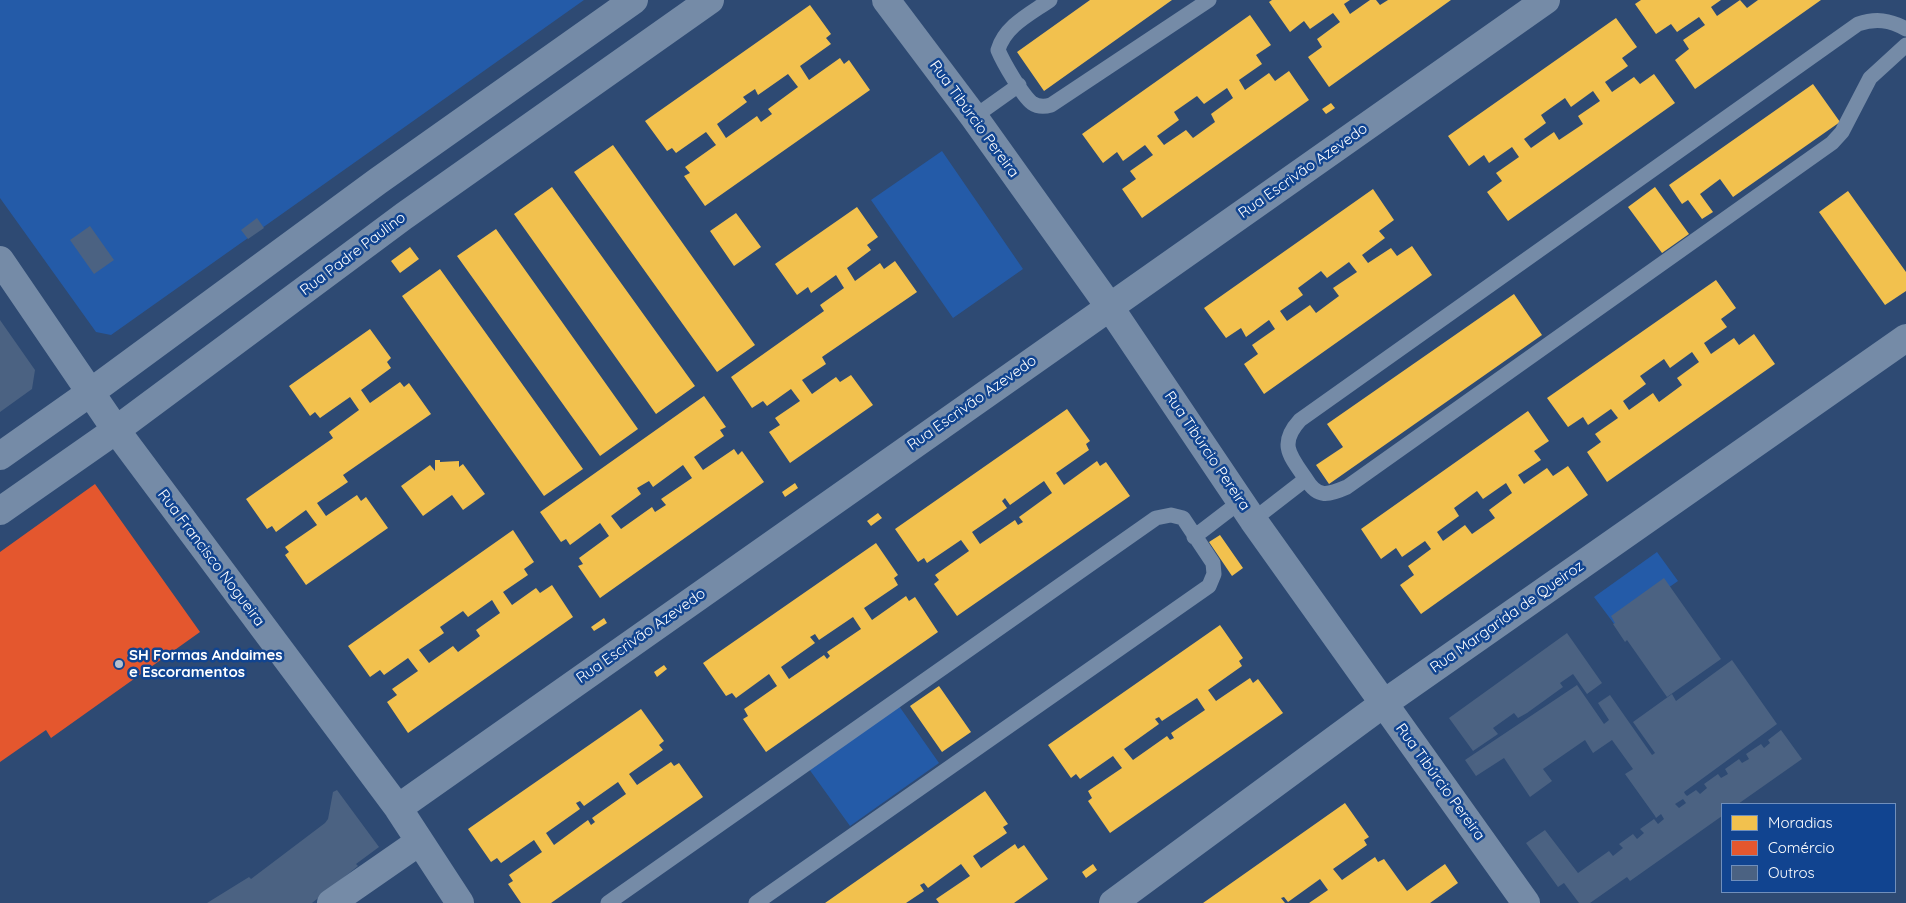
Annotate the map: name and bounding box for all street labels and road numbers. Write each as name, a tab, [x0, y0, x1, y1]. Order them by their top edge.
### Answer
street label: Rua Tibúrcio Pereira	[926, 57, 1022, 181]
street label: Rua Escrivão Azevedo	[1235, 120, 1371, 222]
street label: Rua Padre Paulino	[297, 208, 409, 300]
street label: Rua Escrivão Azevedo	[904, 352, 1040, 454]
street label: Rua Tibúrcio Pereira	[1160, 388, 1254, 514]
street label: Rua Francisco Nogueira	[154, 486, 268, 630]
street label: Rua Margarida de Queiroz	[1427, 557, 1587, 677]
street label: Rua Escrivão Azevedo	[573, 585, 709, 687]
street label: Rua Tibúrcio Pereira	[1392, 720, 1488, 844]

